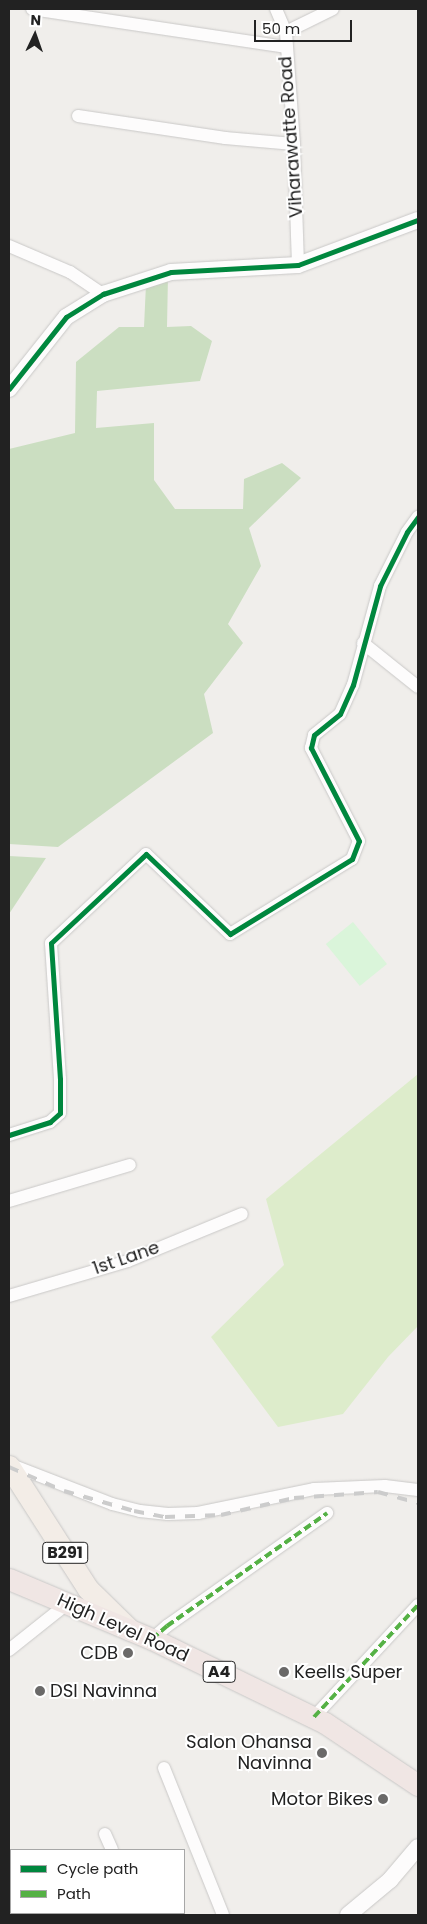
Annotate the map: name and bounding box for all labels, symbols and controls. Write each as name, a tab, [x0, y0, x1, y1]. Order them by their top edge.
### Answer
north arrow	[10, 10, 60, 60]
text: N	[30, 10, 42, 30]
scale bar	[257, 10, 354, 42]
text: 50 m	[262, 18, 300, 39]
street label: Viharawatte Road	[275, 55, 307, 219]
street label: 1st Lane	[90, 1237, 162, 1279]
road number: B291	[41, 1540, 89, 1566]
street label: High Level Road	[54, 1589, 192, 1667]
place label: CDB	[80, 1642, 118, 1664]
marker: CDB	[122, 1647, 134, 1659]
road number: A4	[202, 1658, 236, 1685]
place label: Keells Super	[294, 1661, 402, 1683]
marker: Keells Super	[278, 1666, 290, 1678]
place label: DSI Navinna	[50, 1680, 157, 1702]
marker: DSI Navinna	[34, 1685, 46, 1697]
place label: Salon Ohansa Navinna	[186, 1732, 312, 1775]
marker: Salon Ohansa Navinna	[316, 1747, 328, 1759]
place label: Motor Bikes	[271, 1788, 373, 1810]
marker: Motor Bikes	[377, 1793, 389, 1805]
legend	[10, 1849, 185, 1914]
text: Cycle path	[57, 1858, 138, 1879]
text: Path	[57, 1883, 91, 1904]

